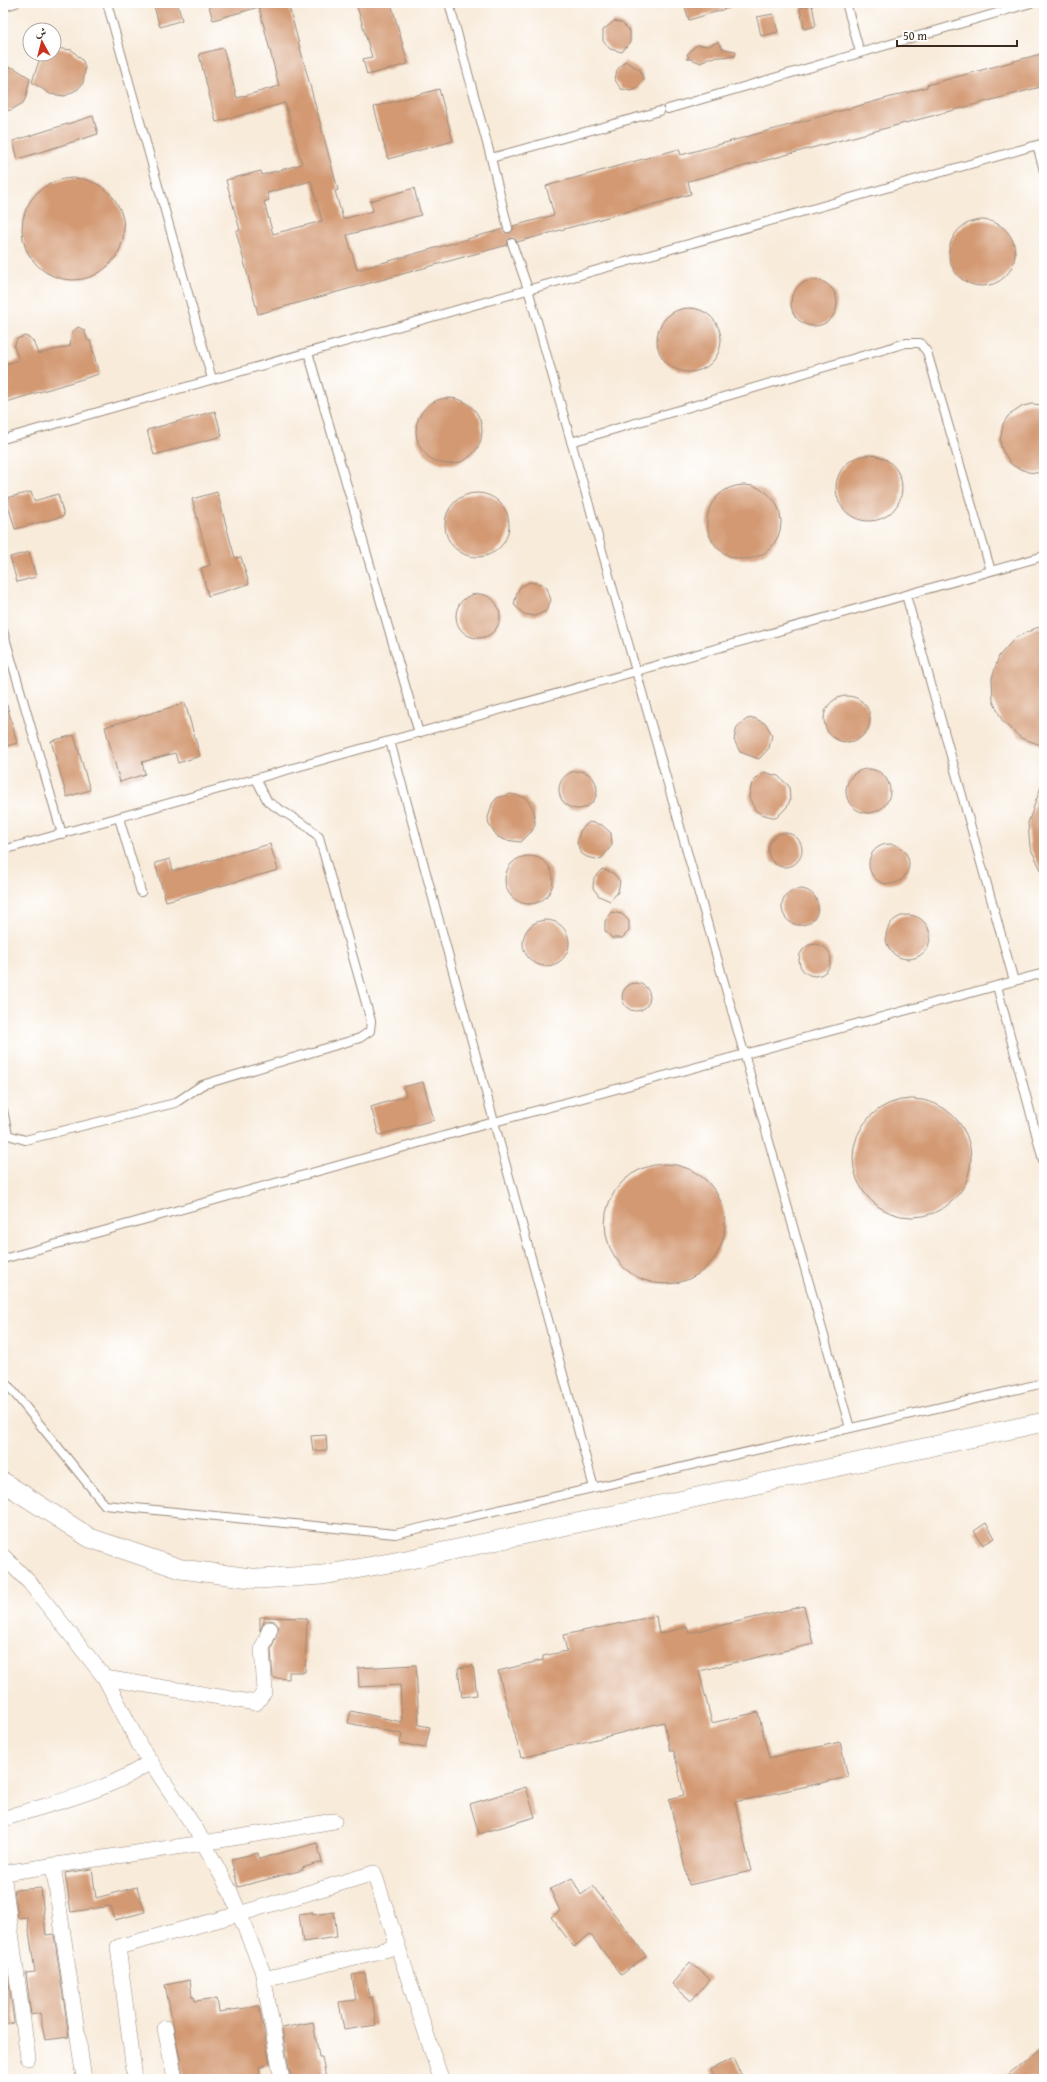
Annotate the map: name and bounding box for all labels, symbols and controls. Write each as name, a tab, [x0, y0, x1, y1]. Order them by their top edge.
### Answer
north arrow	[22, 22, 62, 62]
scale bar	[897, 22, 1017, 48]
text: ش	[34, 23, 47, 41]
text: 50 m	[903, 27, 927, 44]

